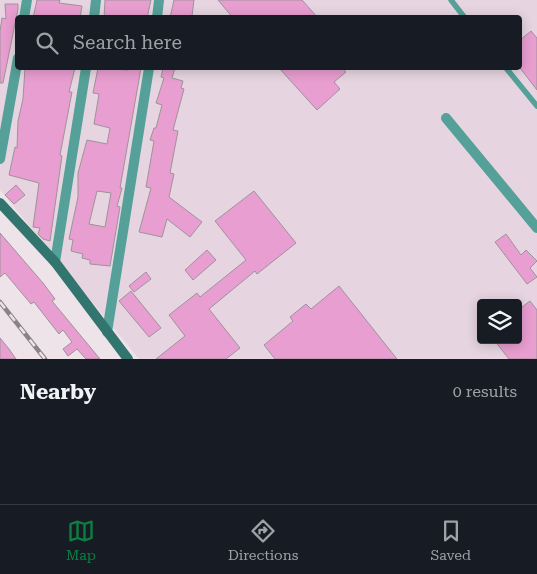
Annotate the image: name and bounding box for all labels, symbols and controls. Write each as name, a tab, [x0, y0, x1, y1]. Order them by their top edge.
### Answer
search box	[15, 15, 522, 70]
icon: search	[33, 29, 61, 57]
text: Search here	[73, 31, 182, 54]
map controls	[477, 299, 522, 344]
button: layers	[477, 299, 522, 344]
text: Nearby	[20, 380, 96, 404]
text: 0 results	[453, 382, 517, 401]
tab: Map	[66, 517, 96, 563]
tab: Directions	[228, 517, 298, 563]
tab: Saved	[430, 517, 471, 563]

